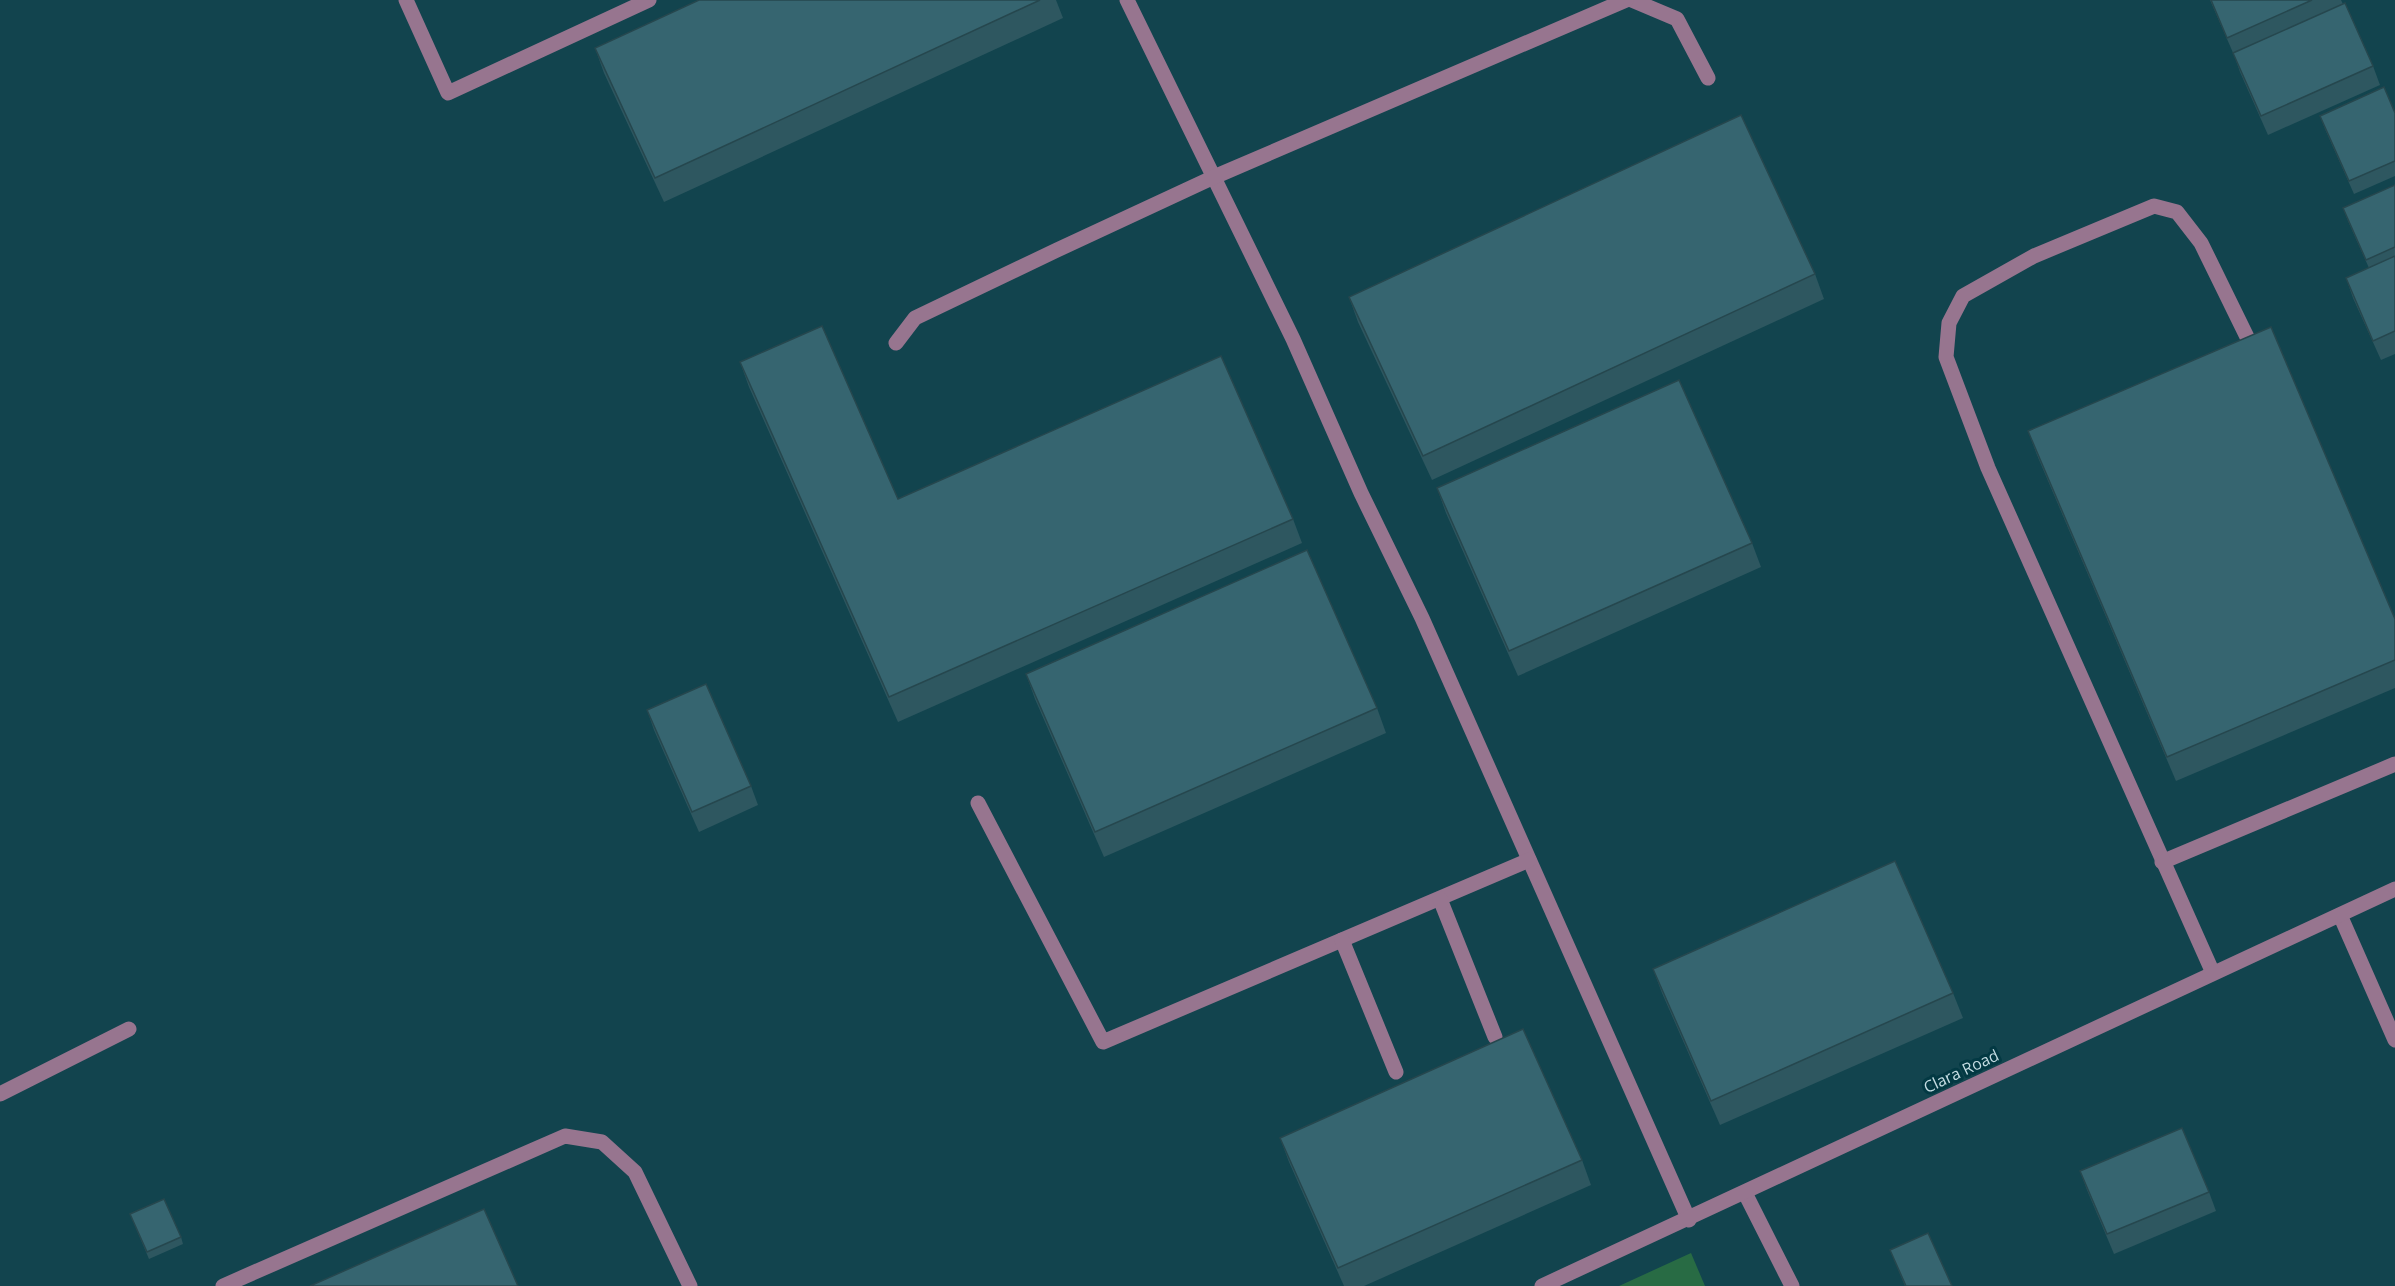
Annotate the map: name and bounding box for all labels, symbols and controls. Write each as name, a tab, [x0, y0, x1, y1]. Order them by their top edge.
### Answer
street label: Clara Road	[1920, 1044, 2002, 1098]

